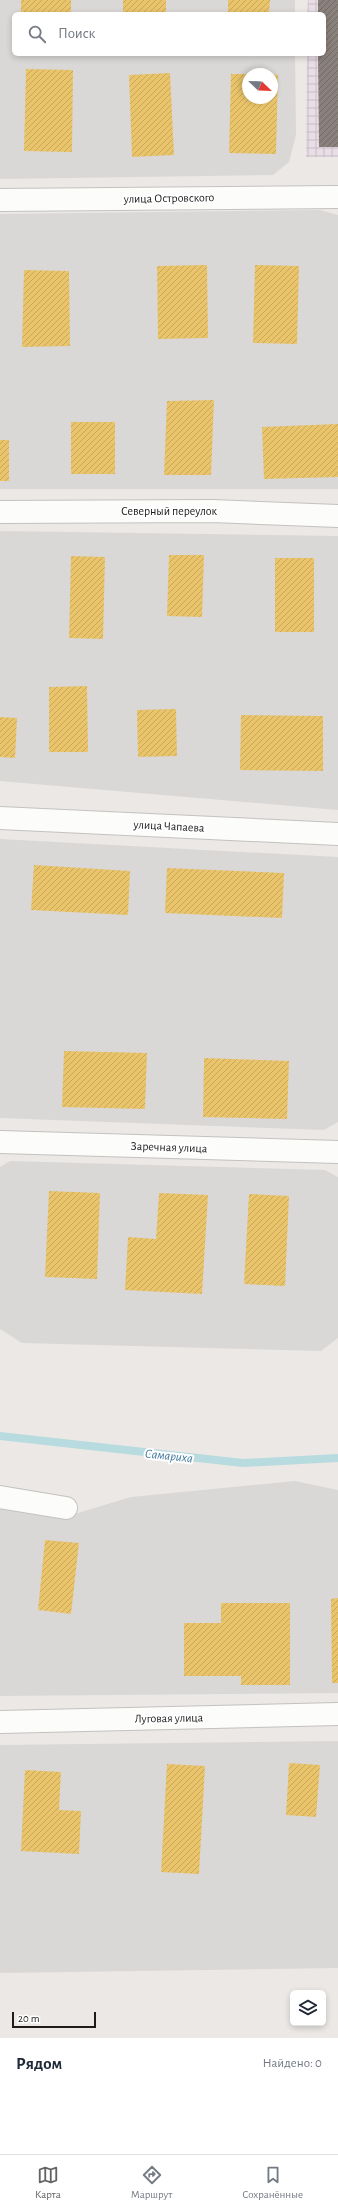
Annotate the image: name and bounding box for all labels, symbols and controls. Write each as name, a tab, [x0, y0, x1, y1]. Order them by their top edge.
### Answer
search box	[12, 12, 326, 56]
icon: search	[26, 23, 48, 45]
text: Поиск	[58, 26, 96, 41]
north arrow	[242, 68, 278, 104]
street label: улица Островского	[123, 191, 215, 206]
street label: Северный переулок	[121, 505, 218, 518]
street label: улица Чапаева	[132, 818, 205, 835]
street label: Заречная улица	[130, 1140, 208, 1155]
water label: Самариха	[144, 1448, 194, 1466]
street label: Луговая улица	[135, 1711, 204, 1726]
map controls	[290, 1990, 326, 2026]
button: layers	[290, 1990, 326, 2026]
scale bar	[12, 2010, 96, 2029]
text: 20 m	[18, 2013, 39, 2024]
text: Рядом	[16, 2055, 62, 2072]
text: Найдено: 0	[263, 2057, 322, 2070]
tab: Карта	[35, 2164, 61, 2201]
tab: Маршрут	[131, 2164, 172, 2201]
tab: Сохранённые	[242, 2164, 303, 2201]

